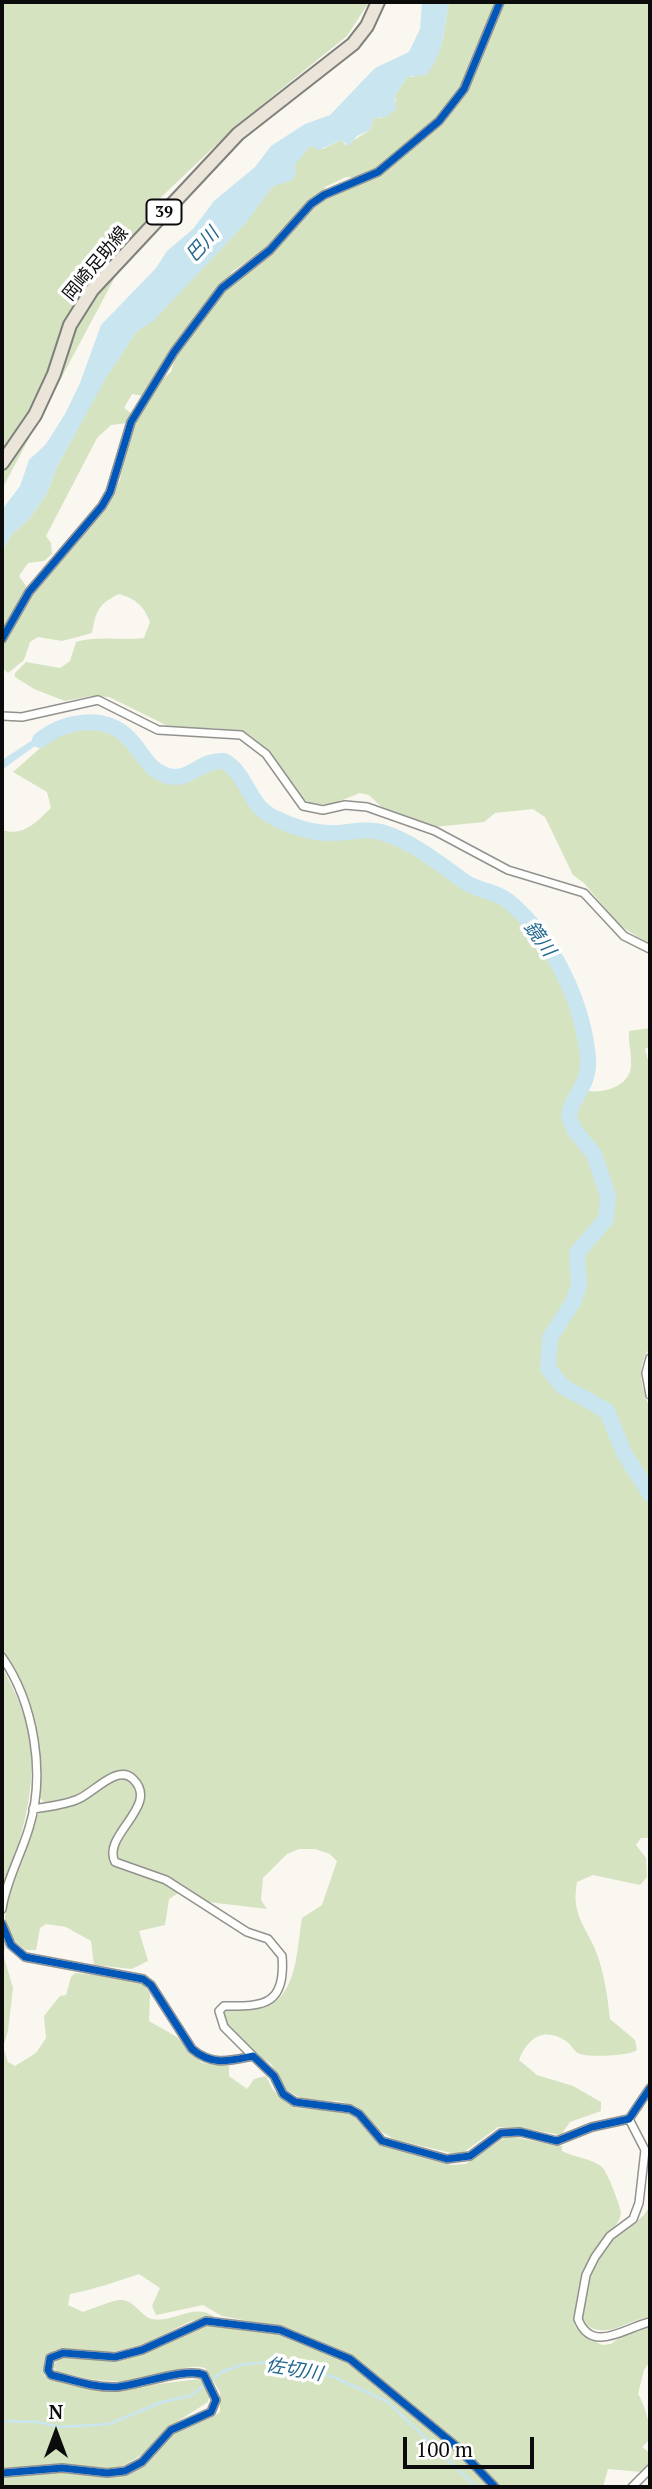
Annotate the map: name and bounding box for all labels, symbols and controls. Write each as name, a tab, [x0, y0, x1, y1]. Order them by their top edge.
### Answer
road number: 39	[146, 200, 182, 224]
street label: 岡崎足助線	[59, 223, 133, 305]
water label: 巴川	[182, 223, 224, 267]
water label: 鏡川	[519, 917, 559, 961]
water label: 佐切川	[264, 2354, 324, 2386]
north arrow	[21, 2398, 91, 2468]
text: N	[49, 2399, 63, 2424]
scale bar	[407, 2422, 538, 2466]
text: 100 m	[416, 2435, 473, 2463]

